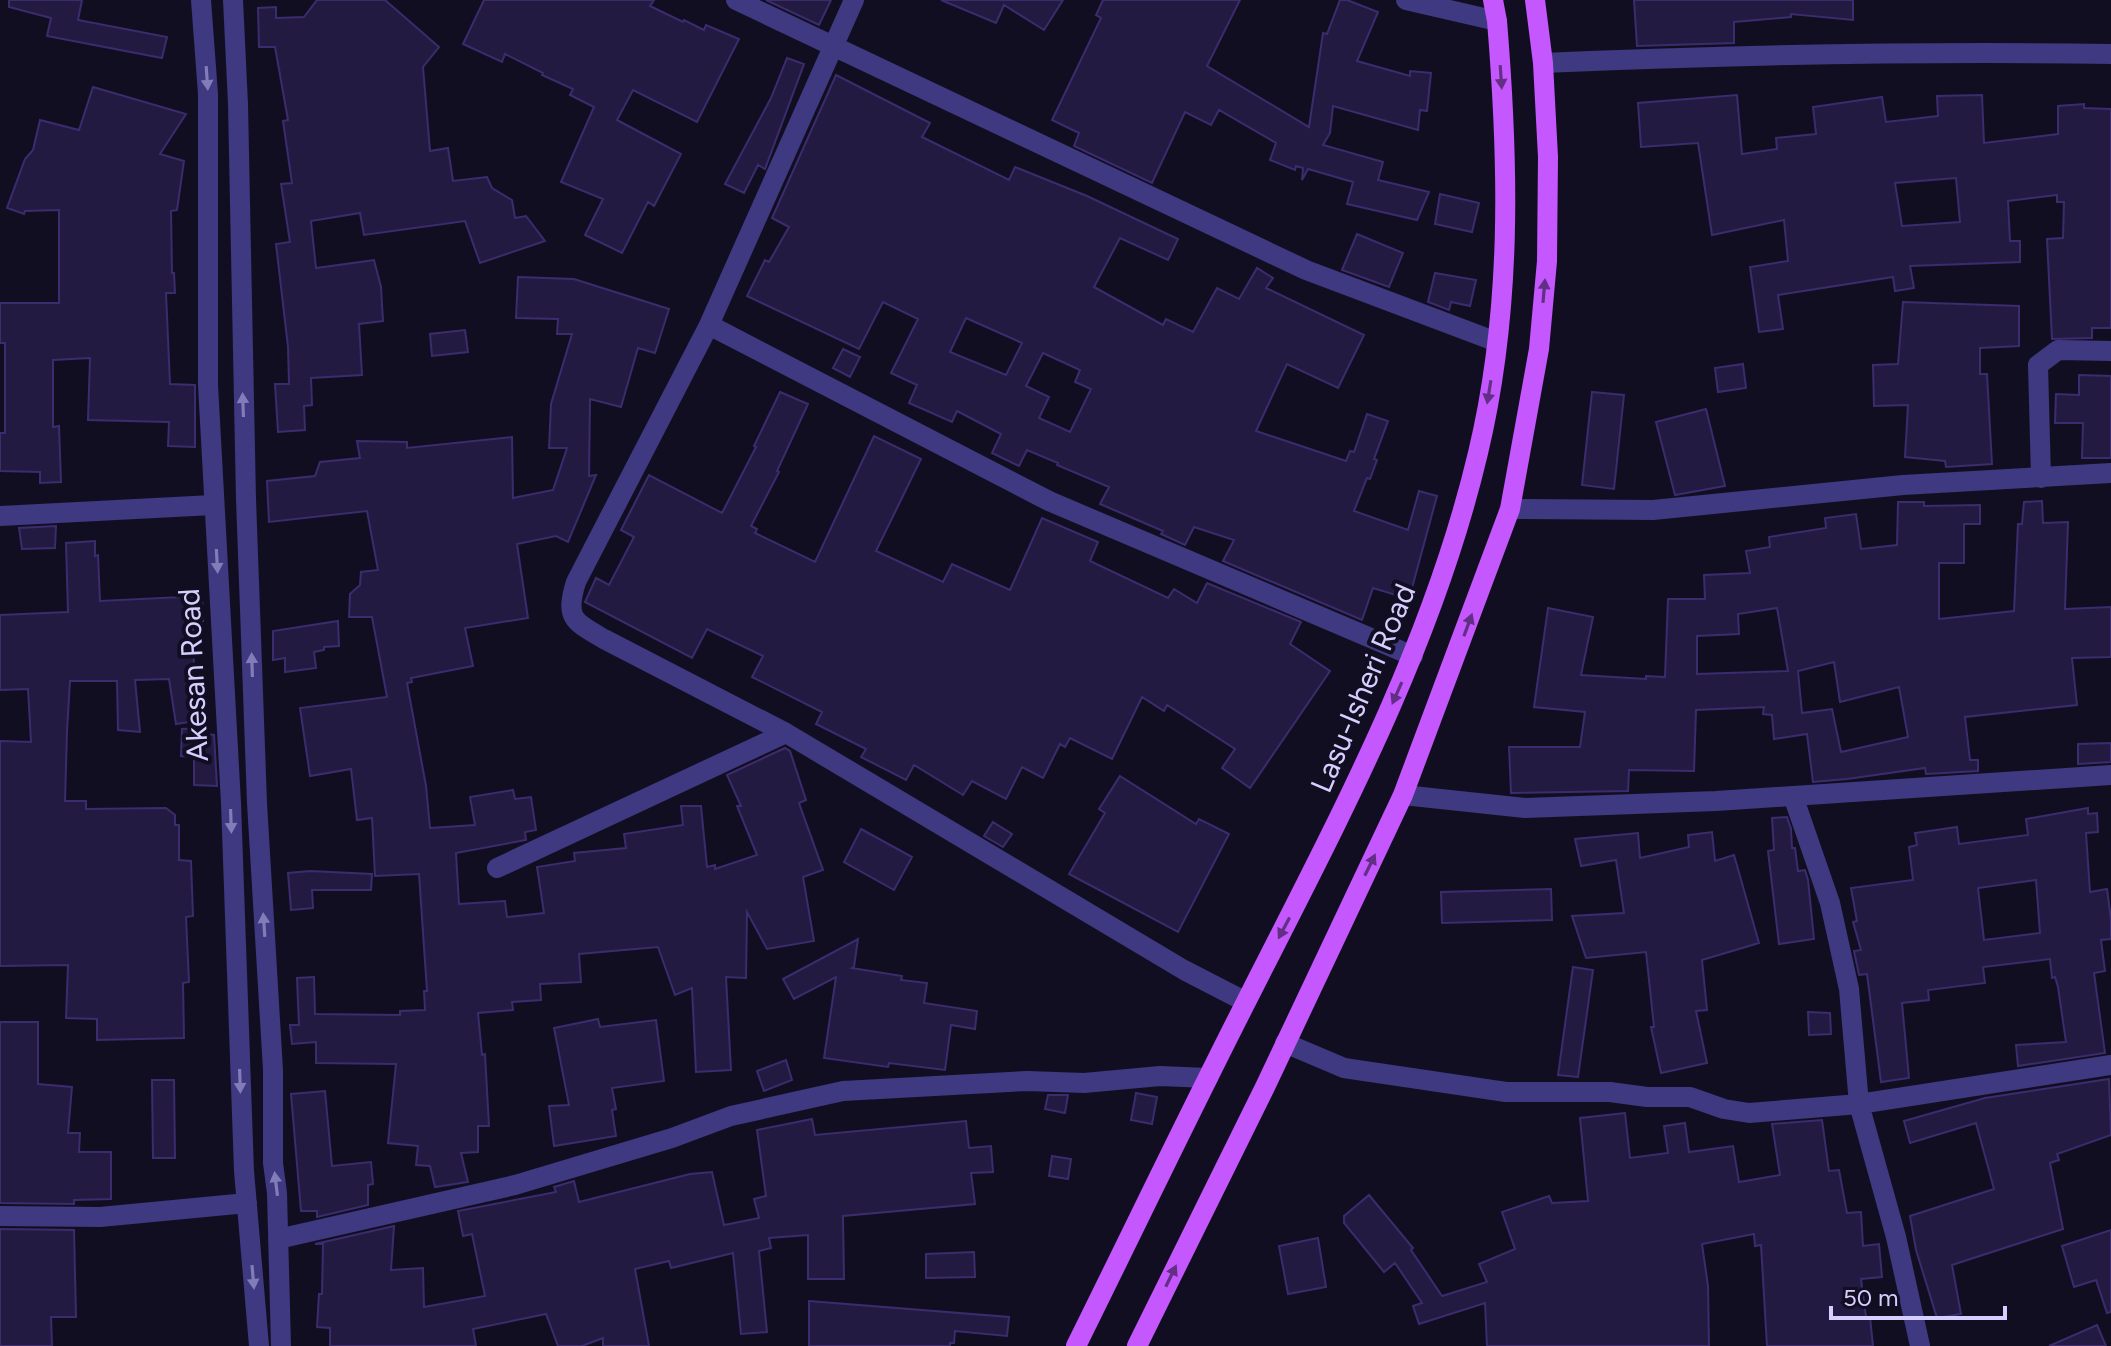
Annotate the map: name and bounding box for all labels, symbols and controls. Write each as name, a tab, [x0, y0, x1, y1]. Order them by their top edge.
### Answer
one-way arrow	[1495, 65, 1508, 90]
one-way arrow	[201, 66, 214, 91]
one-way arrow	[1538, 278, 1551, 303]
one-way arrow	[1482, 380, 1494, 405]
one-way arrow	[236, 392, 249, 417]
one-way arrow	[211, 549, 224, 574]
street label: Lasu-Isheri Road	[1302, 578, 1424, 798]
street label: Akesan Road	[170, 587, 216, 763]
one-way arrow	[1462, 613, 1475, 637]
one-way arrow	[245, 652, 258, 677]
one-way arrow	[1390, 682, 1403, 705]
one-way arrow	[225, 809, 238, 834]
one-way arrow	[1363, 854, 1377, 877]
one-way arrow	[257, 912, 270, 937]
one-way arrow	[1278, 916, 1291, 939]
one-way arrow	[234, 1069, 247, 1094]
one-way arrow	[269, 1171, 282, 1196]
one-way arrow	[247, 1264, 260, 1289]
one-way arrow	[1164, 1264, 1178, 1287]
scale bar	[1831, 1270, 2005, 1320]
text: 50 m	[1843, 1283, 1899, 1312]

